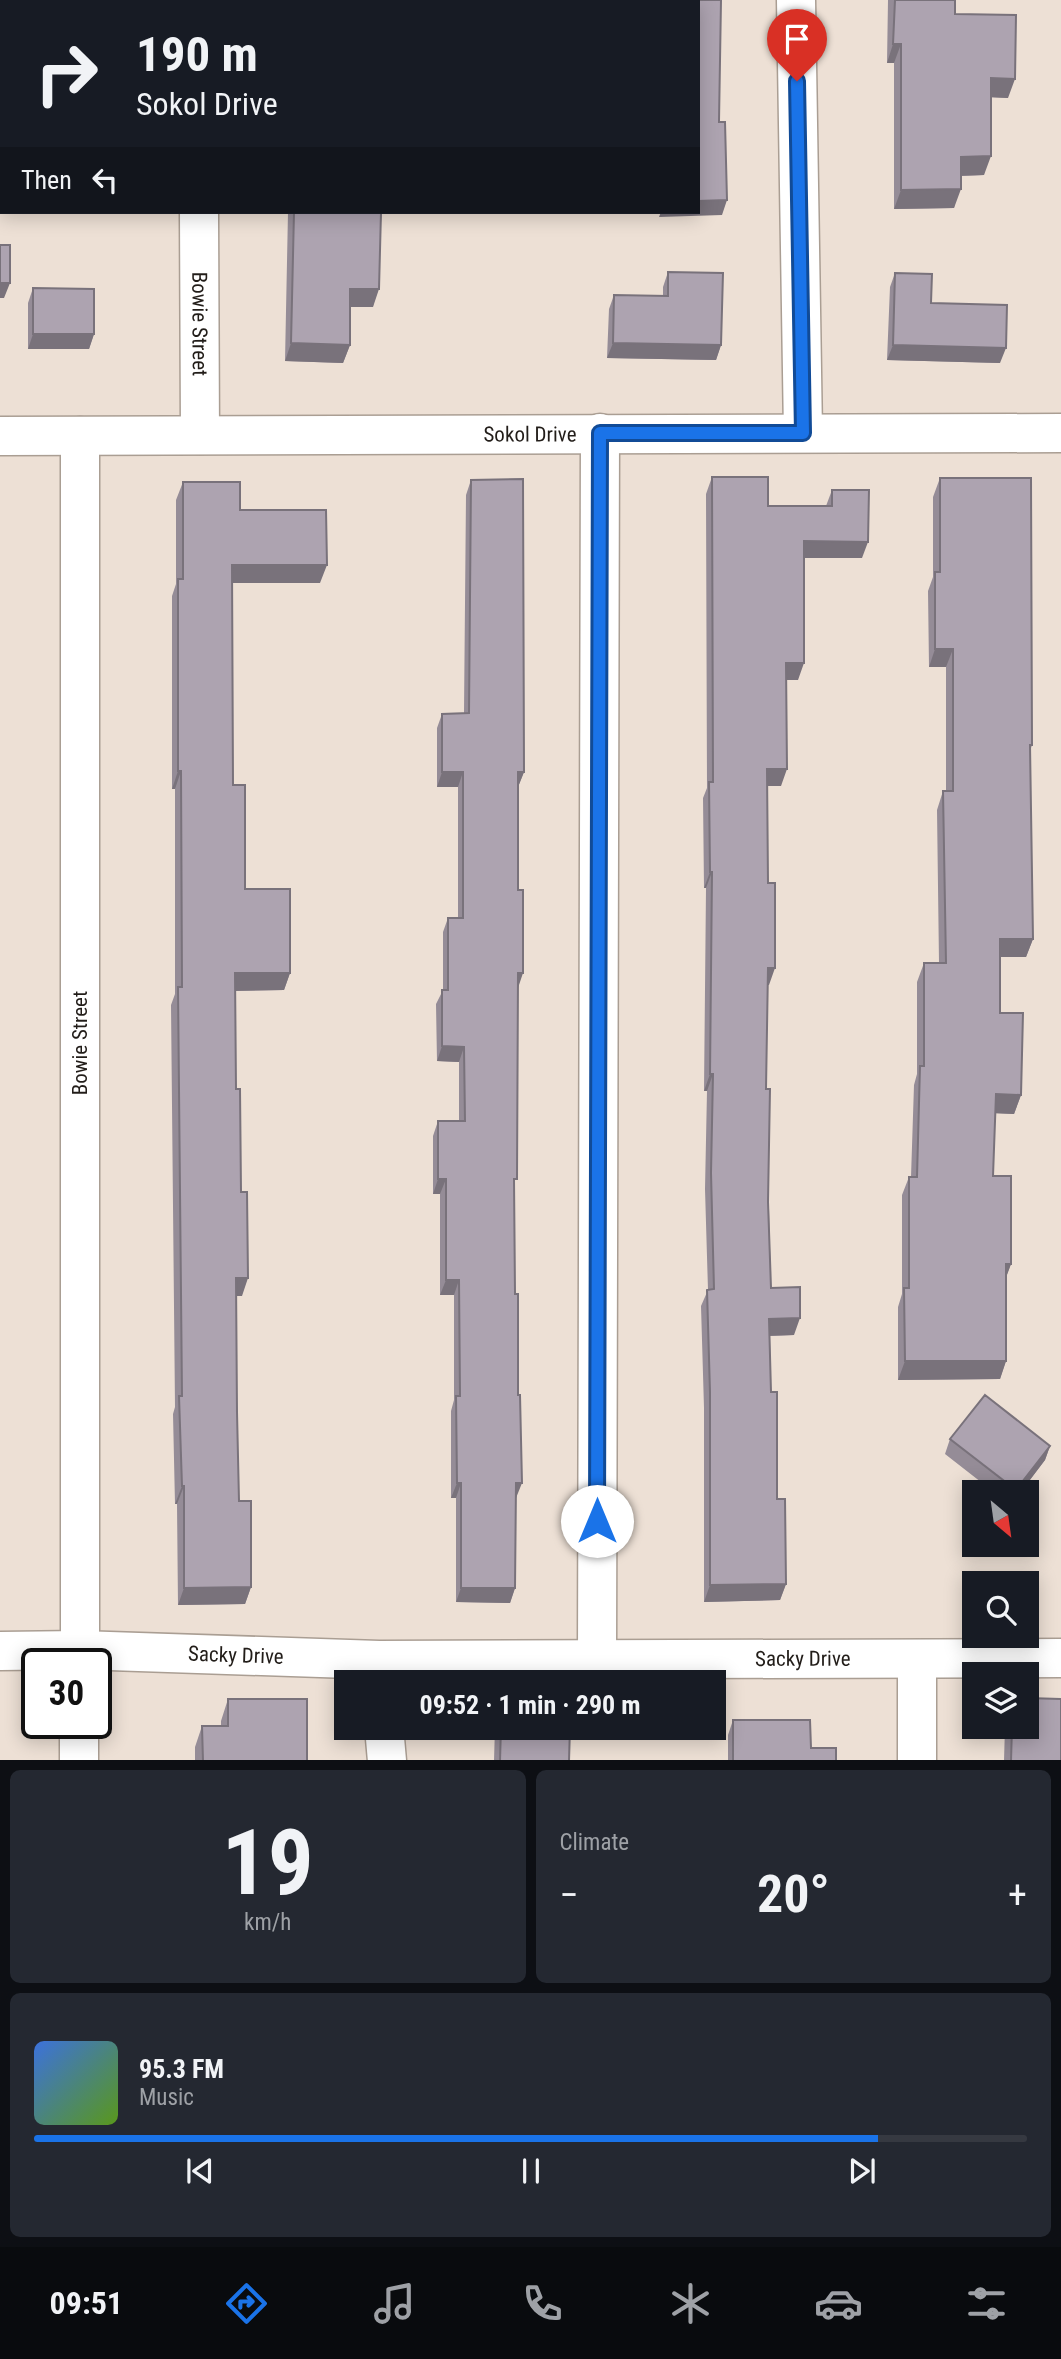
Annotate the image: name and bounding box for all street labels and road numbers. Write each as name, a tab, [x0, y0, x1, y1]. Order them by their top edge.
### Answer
street label: Bowie Street	[187, 272, 212, 376]
street label: Sokol Drive	[483, 422, 577, 447]
street label: Bowie Street	[68, 991, 92, 1095]
street label: Sacky Drive	[188, 1642, 284, 1669]
street label: Sacky Drive	[755, 1647, 851, 1671]

